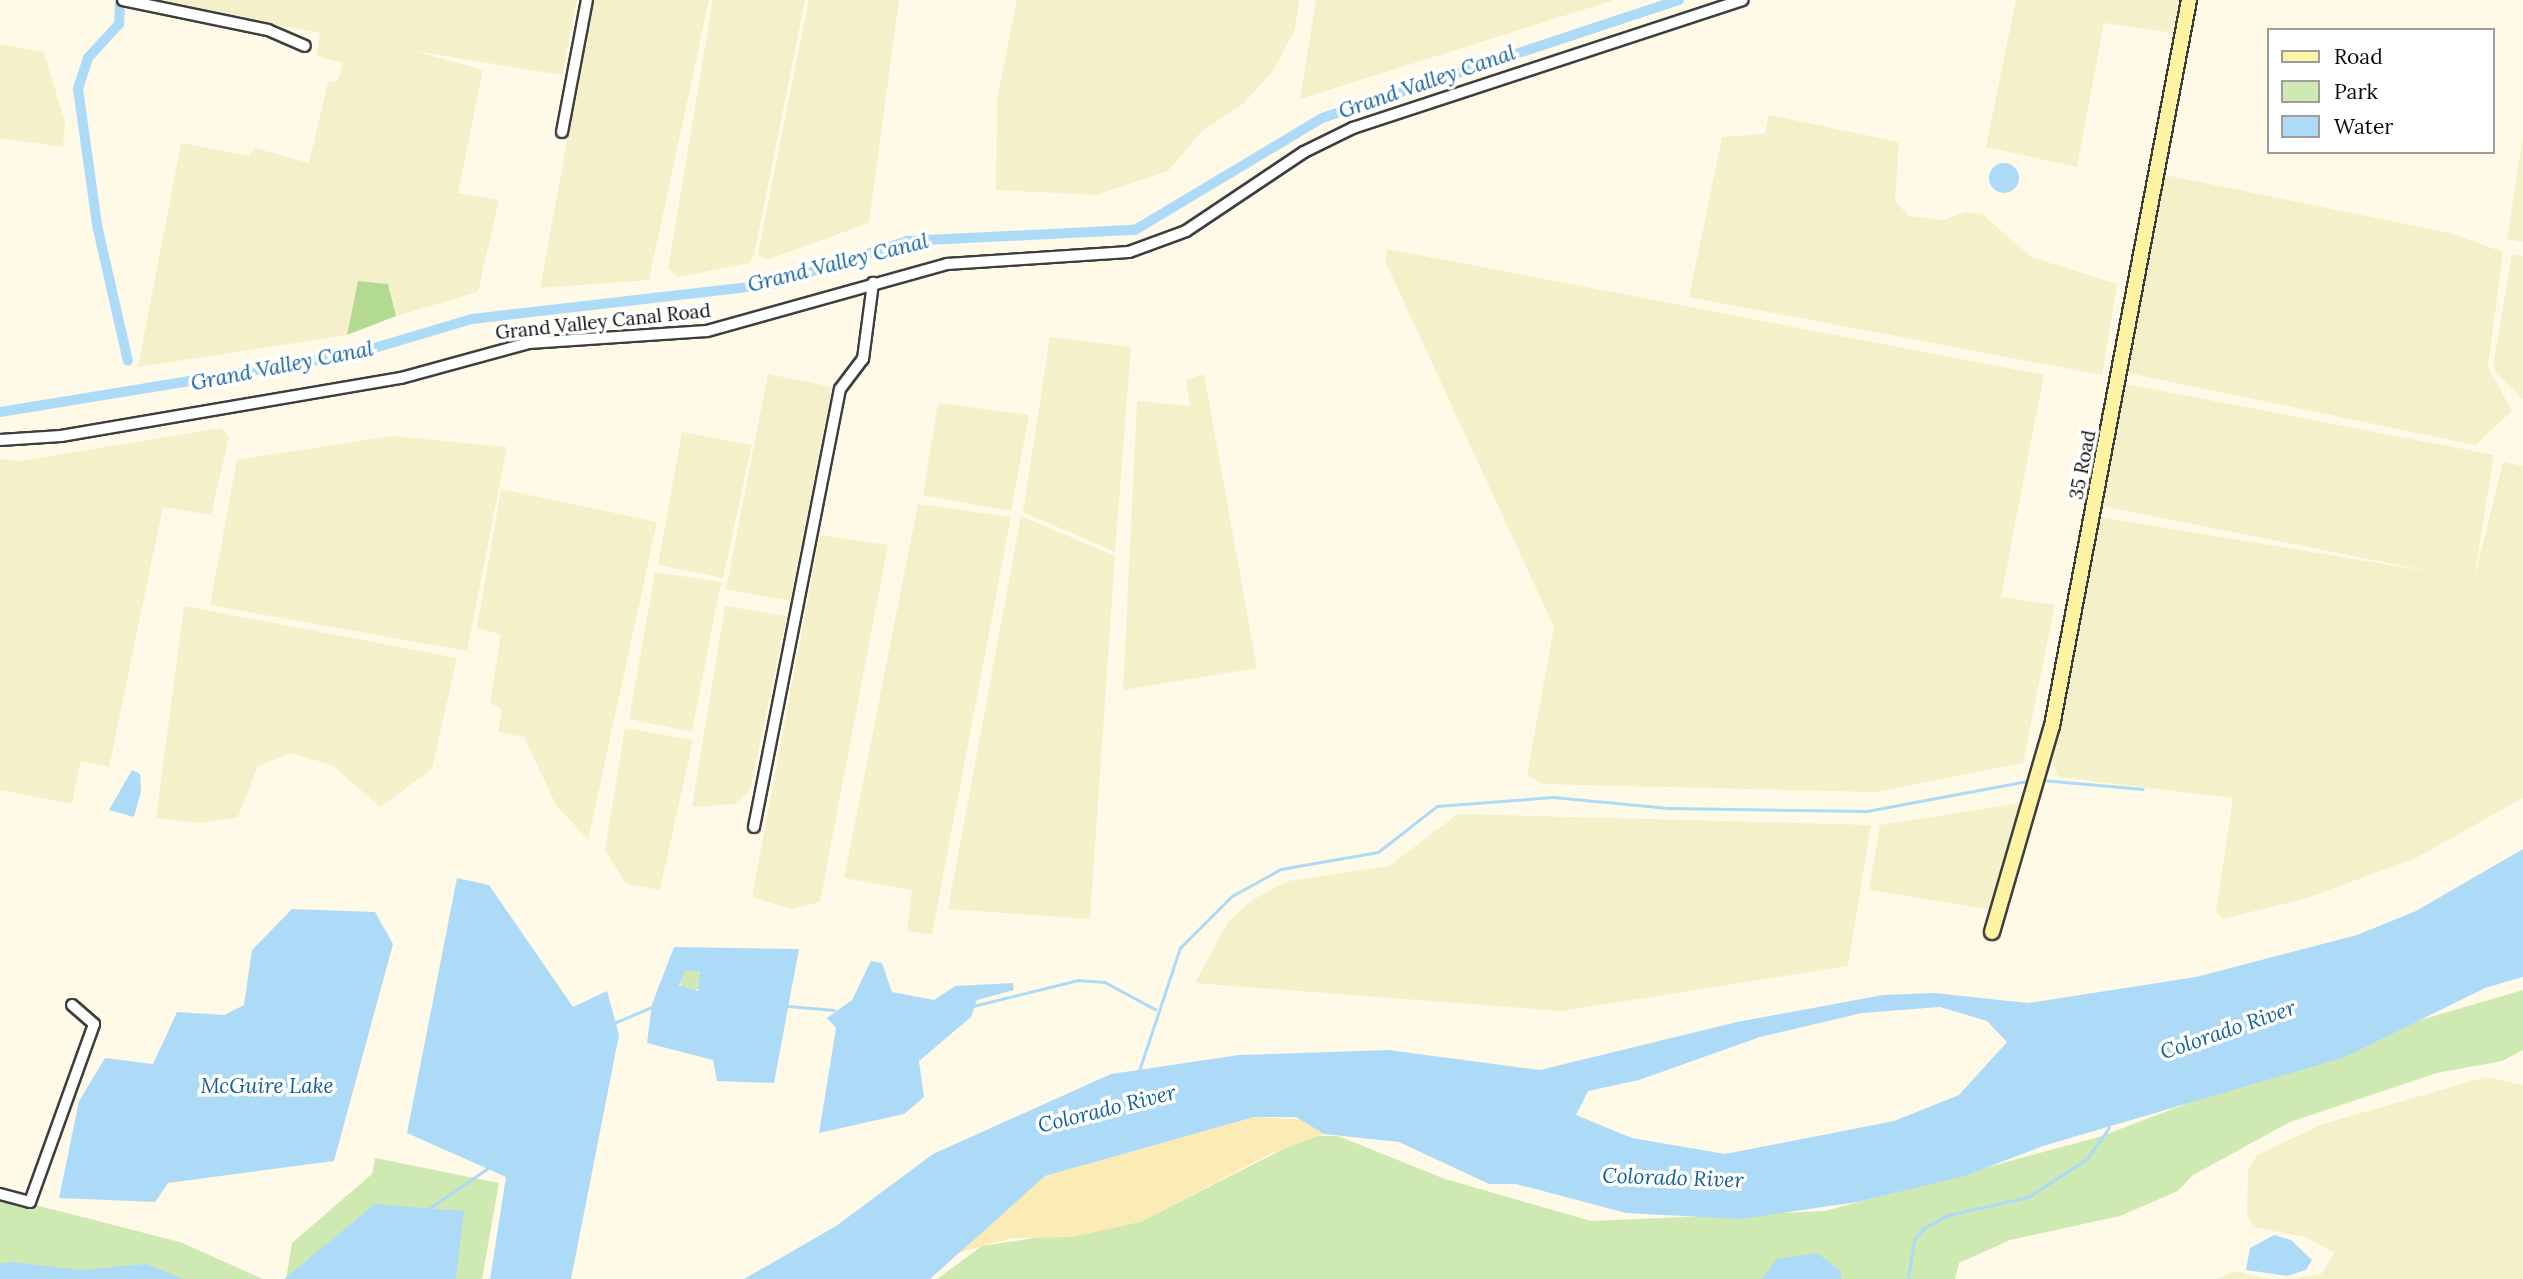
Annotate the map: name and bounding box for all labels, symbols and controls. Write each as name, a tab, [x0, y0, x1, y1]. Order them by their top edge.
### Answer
legend	[2268, 28, 2495, 154]
water label: Grand Valley Canal	[1335, 40, 1519, 124]
text: Road	[2334, 43, 2383, 70]
text: Park	[2334, 78, 2378, 105]
text: Water	[2334, 113, 2393, 140]
water label: Grand Valley Canal	[745, 228, 931, 298]
street label: Grand Valley Canal Road	[494, 299, 712, 345]
water label: Grand Valley Canal	[189, 336, 375, 396]
street label: 35 Road	[2065, 428, 2101, 502]
water label: Colorado River	[2157, 995, 2299, 1065]
water label: McGuire Lake	[200, 1073, 334, 1099]
water label: Colorado River	[1035, 1080, 1179, 1138]
water label: Colorado River	[1602, 1163, 1744, 1193]

